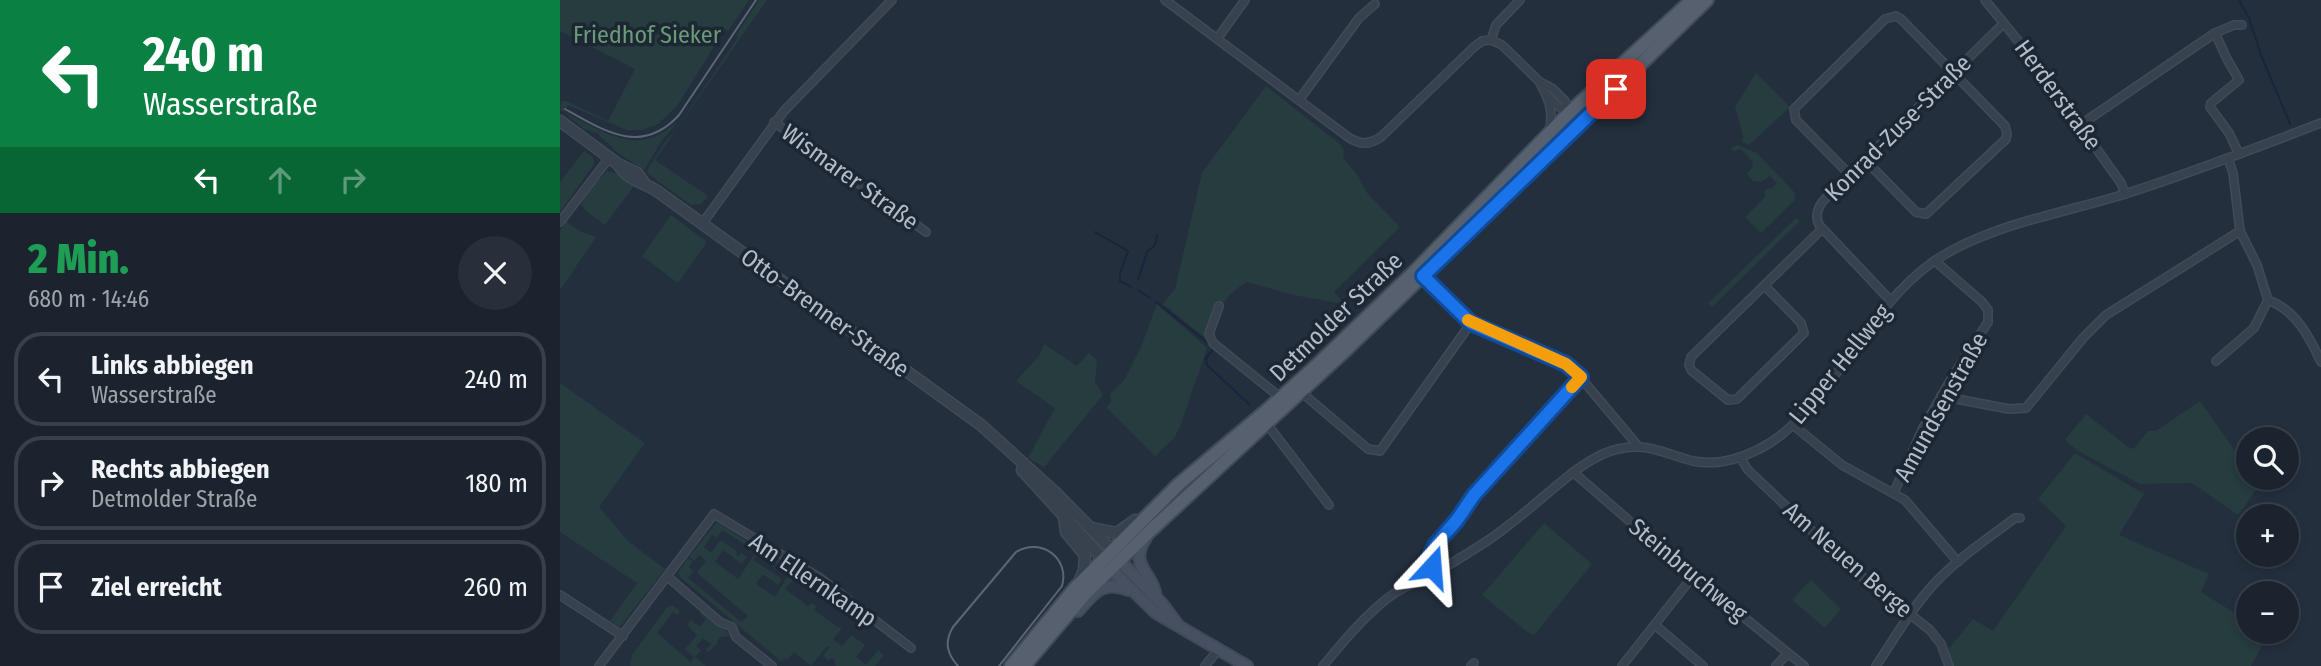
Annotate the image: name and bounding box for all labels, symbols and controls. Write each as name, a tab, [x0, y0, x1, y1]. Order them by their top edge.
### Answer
park label: Friedhof Sieker	[573, 21, 722, 49]
text: 240 m	[143, 25, 264, 84]
icon: left	[28, 28, 119, 119]
street label: Herderstraße	[2009, 35, 2107, 155]
street label: Konrad-Zuse-Straße	[1819, 49, 1977, 207]
pin	[1586, 59, 1646, 119]
icon: arrive	[1597, 70, 1635, 108]
text: Wasserstraße	[143, 85, 318, 123]
street label: Wismarer Straße	[776, 118, 924, 236]
icon: left	[188, 161, 226, 199]
icon: ahead	[261, 161, 299, 199]
icon: right	[334, 161, 372, 199]
text: 2 Min.	[28, 234, 129, 284]
button: close	[458, 236, 532, 310]
street label: Otto-Brenner-Straße	[735, 243, 915, 383]
street label: Detmolder Straße	[1264, 247, 1408, 387]
text: 680 m · 14:46	[28, 285, 149, 313]
street label: Lipper Hellweg	[1783, 298, 1897, 430]
street label: Amundsenstraße	[1888, 328, 1994, 486]
text: Links abbiegen	[91, 350, 254, 381]
icon: left	[32, 360, 70, 398]
text: 240 m	[465, 364, 528, 395]
text: Wasserstraße	[91, 381, 217, 409]
map controls	[2236, 427, 2299, 644]
button: search	[2236, 427, 2299, 490]
text: Rechts abbiegen	[91, 454, 270, 485]
icon: right	[32, 464, 70, 502]
text: 180 m	[465, 468, 528, 499]
text: Detmolder Straße	[91, 485, 257, 513]
street label: Am Neuen Berge	[1778, 496, 1918, 624]
button: +	[2236, 504, 2299, 567]
street label: Steinbruchweg	[1623, 513, 1753, 628]
street label: Am Ellernkamp	[744, 527, 882, 633]
position arrow	[1395, 530, 1469, 604]
icon: arrive	[32, 568, 70, 606]
text: Ziel erreicht	[91, 572, 222, 603]
text: 260 m	[464, 572, 528, 603]
button: −	[2236, 581, 2299, 644]

